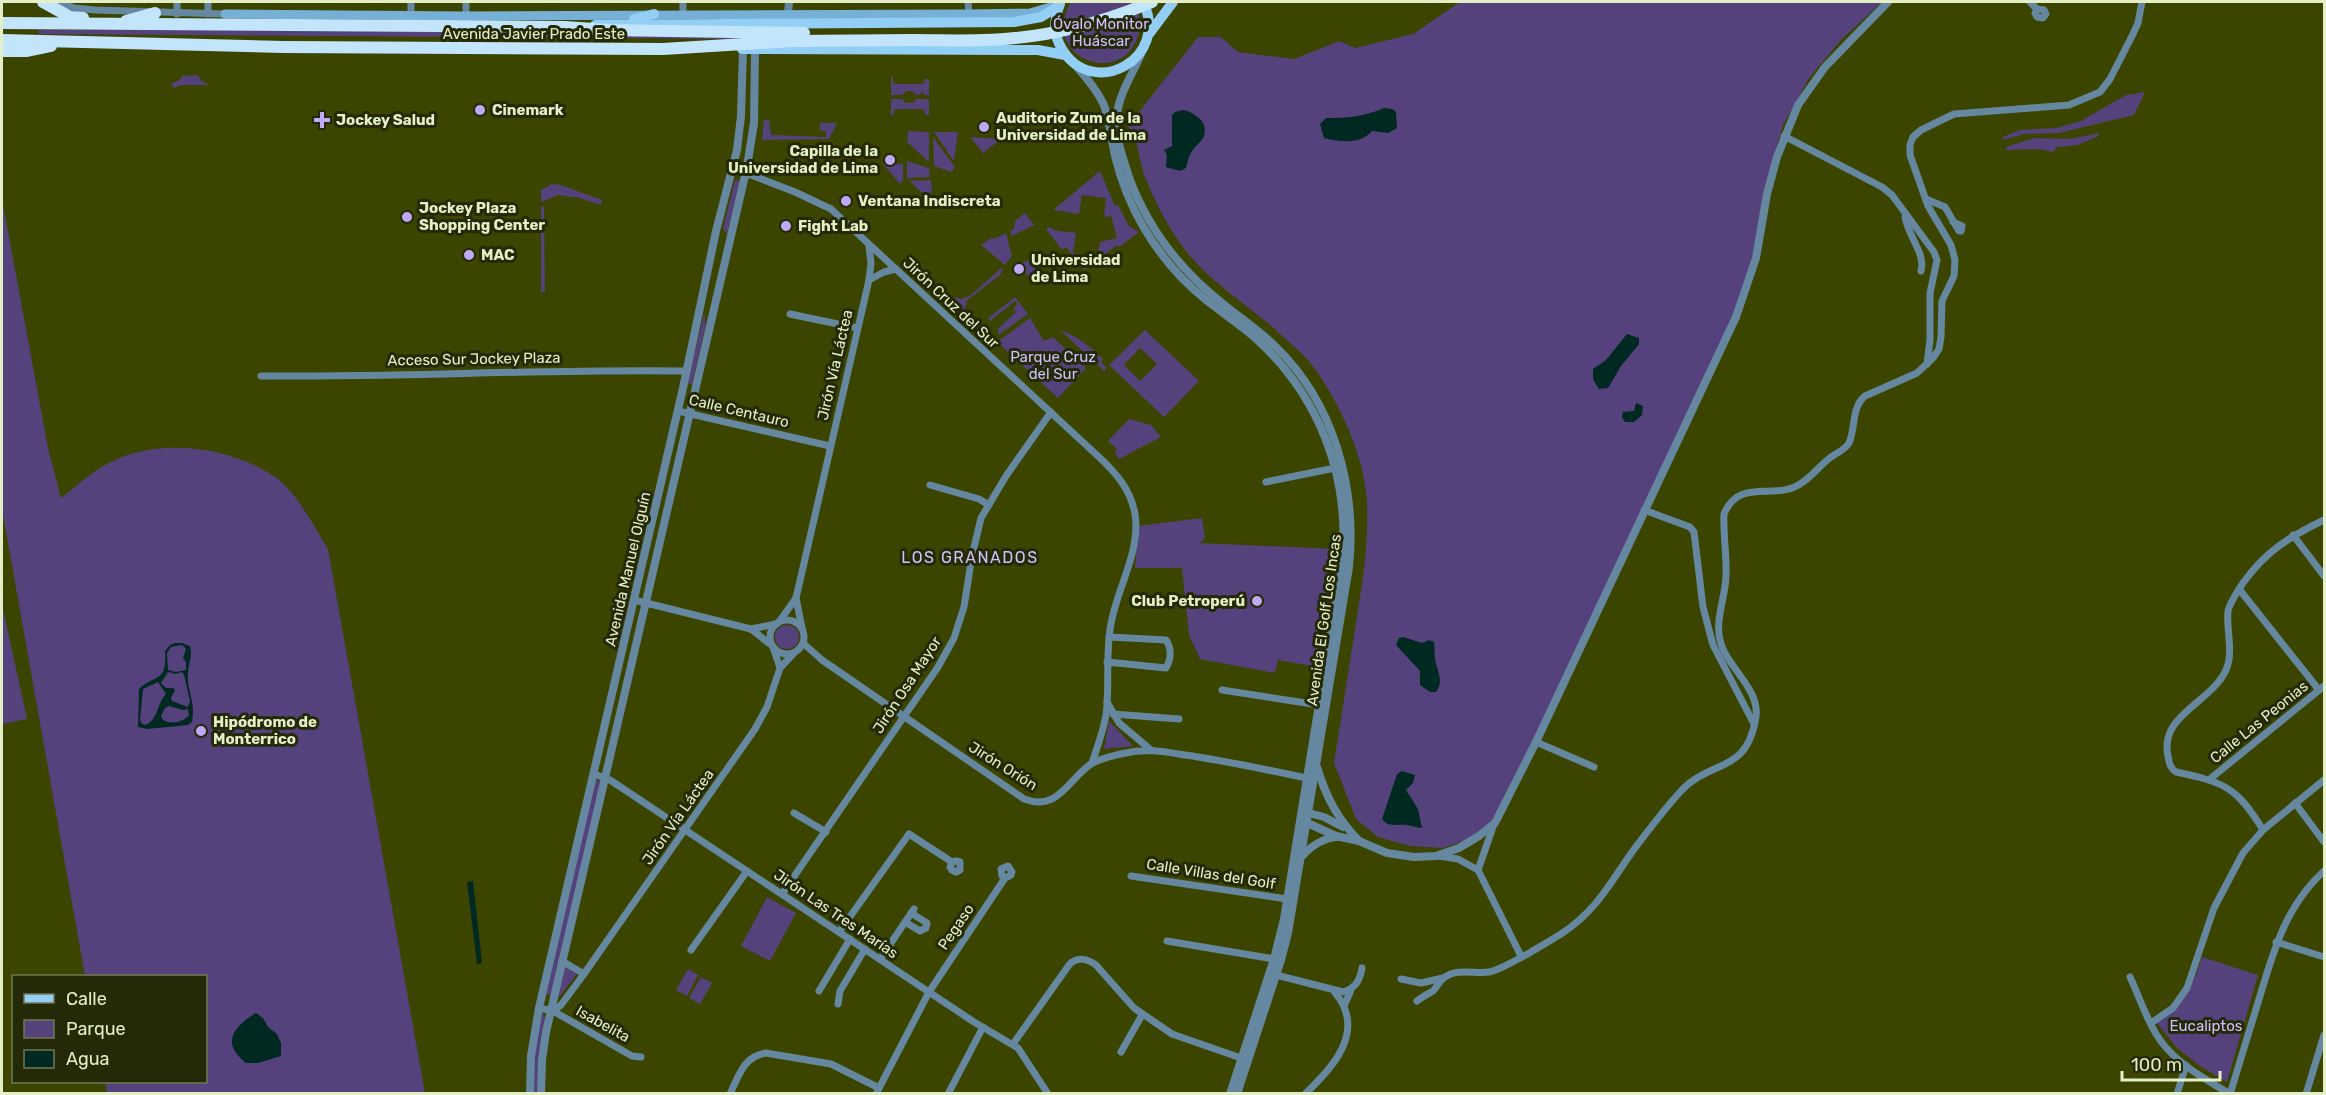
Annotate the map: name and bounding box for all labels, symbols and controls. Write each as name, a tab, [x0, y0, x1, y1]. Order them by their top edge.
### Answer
park label: Óvalo Monitor Huáscar	[1053, 15, 1149, 50]
street label: Avenida Javier Prado Este	[443, 25, 625, 43]
place label: Cinemark	[492, 101, 564, 119]
marker: Cinemark	[473, 103, 487, 117]
place label: Auditorio Zum de la Universidad de Lima	[996, 109, 1146, 144]
marker: Jockey Salud	[313, 111, 331, 129]
place label: Jockey Salud	[336, 111, 435, 129]
marker: Auditorio Zum de la Universidad de Lima	[977, 120, 991, 134]
place label: Capilla de la Universidad de Lima	[728, 142, 878, 177]
marker: Capilla de la Universidad de Lima	[883, 153, 897, 167]
place label: Ventana Indiscreta	[858, 192, 1001, 210]
marker: Ventana Indiscreta	[839, 194, 853, 208]
place label: Jockey Plaza Shopping Center	[419, 199, 545, 234]
marker: Jockey Plaza Shopping Center	[400, 210, 414, 224]
place label: Fight Lab	[798, 217, 868, 235]
marker: Fight Lab	[779, 219, 793, 233]
place label: MAC	[481, 246, 515, 264]
marker: MAC	[462, 248, 476, 262]
place label: Universidad de Lima	[1031, 251, 1121, 286]
street label: Jirón Cruz del Sur	[899, 254, 1003, 352]
marker: Universidad de Lima	[1012, 262, 1026, 276]
street label: Jirón Vía Láctea	[814, 308, 856, 422]
street label: Acceso Sur Jockey Plaza	[387, 348, 561, 370]
park label: Parque Cruz del Sur	[1010, 348, 1096, 383]
street label: Calle Centauro	[687, 391, 791, 431]
street label: Avenida Manuel Olguín	[601, 490, 655, 648]
street label: Avenida El Golf Los Incas	[1303, 533, 1345, 707]
district label: LOS GRANADOS	[901, 548, 1039, 567]
place label: Club Petroperú	[1131, 592, 1245, 610]
marker: Club Petroperú	[1250, 594, 1264, 608]
street label: Jirón Osa Mayor	[869, 633, 945, 737]
street label: Calle Las Peonias	[2206, 677, 2312, 767]
place label: Hipódromo de Monterrico	[213, 713, 317, 748]
marker: Hipódromo de Monterrico	[194, 724, 208, 738]
street label: Jirón Orión	[965, 738, 1041, 794]
street label: Jirón Vía Láctea	[638, 766, 718, 868]
street label: Calle Villas del Golf	[1145, 855, 1277, 893]
street label: Jirón Las Tres Marías	[770, 866, 902, 962]
street label: Pegaso	[934, 901, 978, 953]
legend	[12, 975, 207, 1083]
text: Calle	[66, 988, 107, 1010]
street label: Isabelita	[573, 1002, 633, 1046]
park label: Eucaliptos	[2170, 1017, 2243, 1035]
text: Parque	[66, 1018, 126, 1040]
scale bar	[2122, 1044, 2220, 1082]
text: Agua	[66, 1048, 109, 1070]
text: 100 m	[2131, 1054, 2182, 1076]

